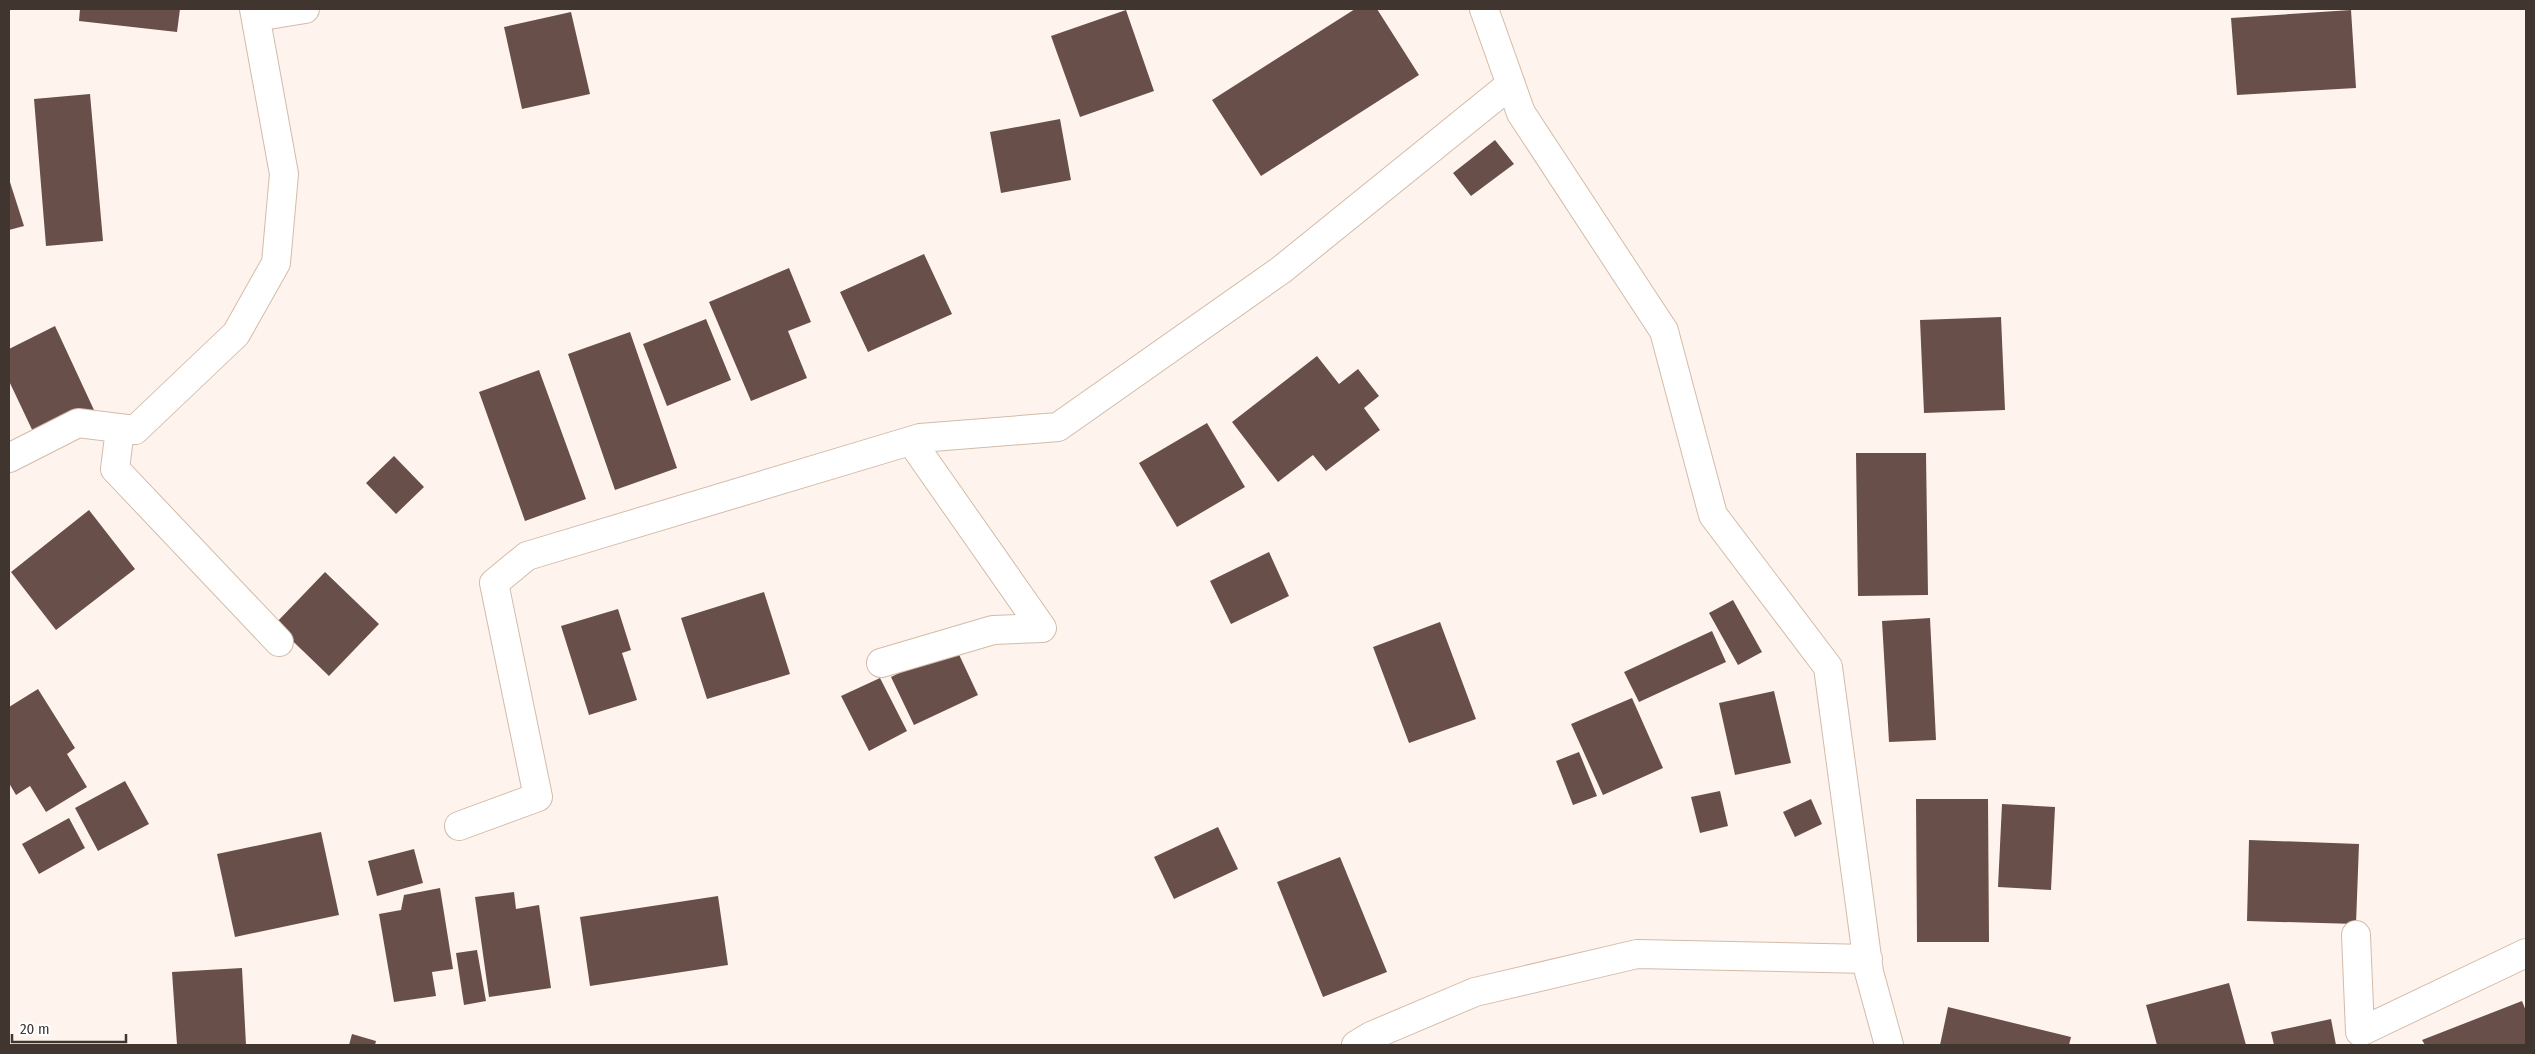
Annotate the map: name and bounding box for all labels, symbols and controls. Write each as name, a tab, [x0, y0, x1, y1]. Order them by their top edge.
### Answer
scale bar	[12, 1012, 126, 1044]
text: 20 m	[20, 1020, 50, 1038]

